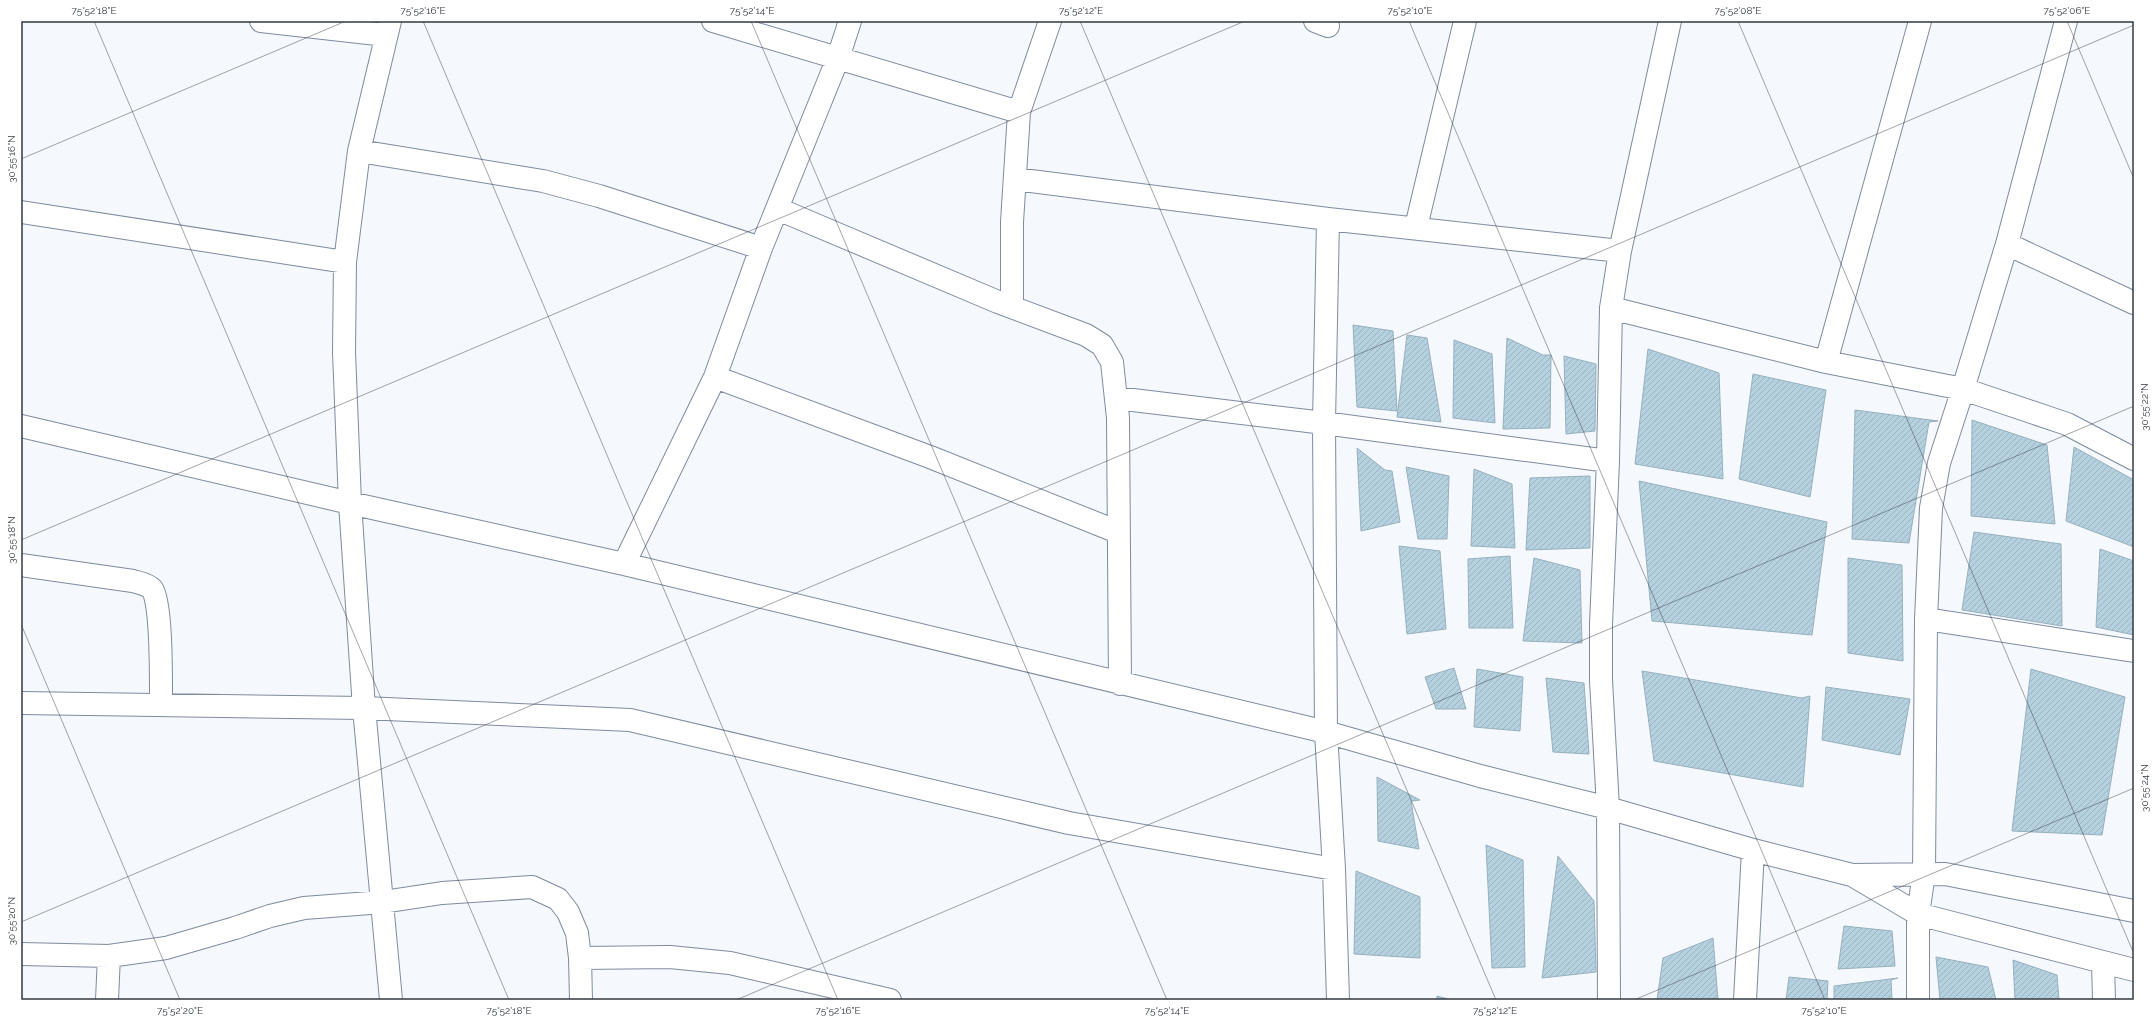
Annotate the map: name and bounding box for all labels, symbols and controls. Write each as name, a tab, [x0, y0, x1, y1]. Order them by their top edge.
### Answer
text: 75°52'18"E	[72, 5, 116, 16]
text: 75°52'16"E	[400, 5, 446, 16]
text: 75°52'14"E	[730, 5, 774, 16]
text: 75°52'12"E	[1059, 5, 1103, 16]
text: 75°52'10"E	[1387, 5, 1433, 16]
text: 75°52'08"E	[1715, 5, 1761, 16]
text: 75°52'06"E	[2044, 5, 2090, 16]
text: 30°55'16"N	[6, 135, 17, 183]
text: 30°55'22"N	[2139, 383, 2150, 431]
text: 30°55'18"N	[6, 516, 17, 564]
text: 30°55'24"N	[2139, 764, 2150, 812]
text: 30°55'20"N	[6, 897, 17, 945]
text: 75°52'20"E	[157, 1005, 203, 1016]
text: 75°52'18"E	[487, 1005, 531, 1016]
text: 75°52'16"E	[815, 1005, 861, 1016]
text: 75°52'14"E	[1145, 1005, 1189, 1016]
text: 75°52'12"E	[1473, 1005, 1517, 1016]
text: 75°52'10"E	[1801, 1005, 1847, 1016]

